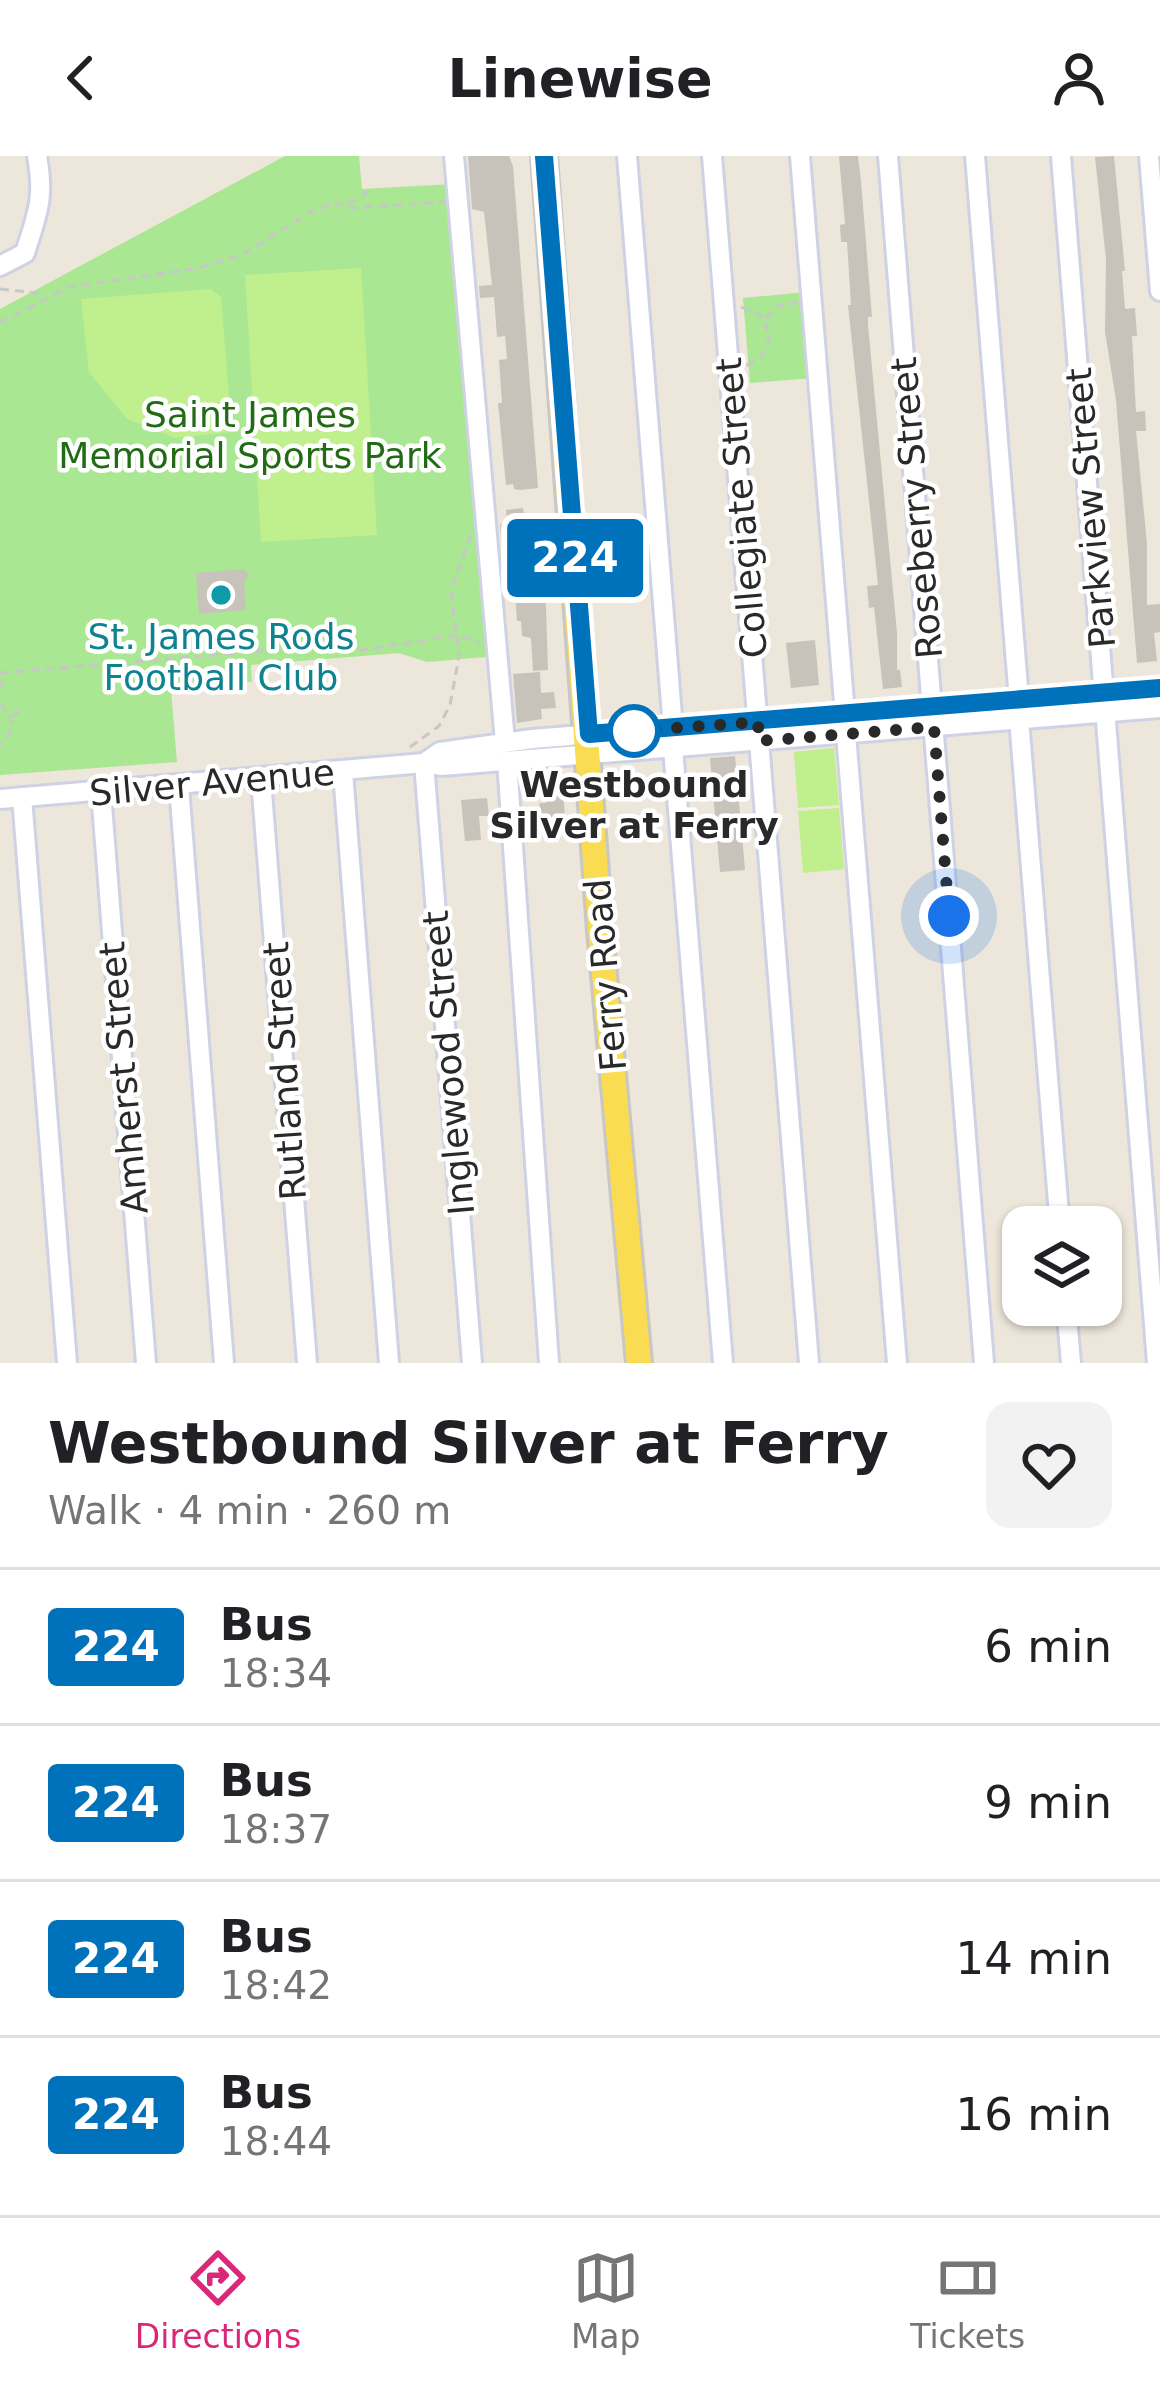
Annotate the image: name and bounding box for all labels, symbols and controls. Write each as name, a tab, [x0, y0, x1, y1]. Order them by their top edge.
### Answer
icon: back	[48, 45, 114, 111]
icon: person	[1046, 45, 1112, 111]
text: Linewise	[447, 47, 713, 110]
street label: Collegiate Street	[708, 356, 775, 660]
street label: Roseberry Street	[883, 356, 950, 660]
street label: Parkview Street	[1058, 366, 1123, 650]
park label: Saint James Memorial Sports Park	[58, 394, 442, 476]
line badge: 224	[506, 519, 644, 597]
text: 224	[531, 533, 619, 582]
marker: St. James Rods Football Club	[208, 582, 234, 608]
place label: St. James Rods Football Club	[88, 616, 354, 698]
marker: Westbound Silver at Ferry	[609, 706, 659, 756]
street label: Silver Avenue	[88, 751, 337, 814]
place label: Westbound Silver at Ferry	[489, 764, 779, 846]
street label: Ferry Road	[577, 877, 634, 1073]
your location	[919, 886, 979, 946]
street label: Inglewood Street	[415, 909, 482, 1217]
street label: Amherst Street	[91, 940, 156, 1216]
street label: Rutland Street	[255, 940, 314, 1202]
map controls	[1002, 1206, 1122, 1326]
button: layers	[1002, 1206, 1122, 1326]
button: heart	[986, 1402, 1112, 1528]
text: Westbound Silver at Ferry	[48, 1410, 889, 1476]
text: Walk · 4 min · 260 m	[48, 1488, 451, 1533]
text: Bus	[220, 1598, 313, 1651]
text: 6 min	[984, 1620, 1112, 1673]
text: 224	[72, 1622, 160, 1671]
text: 18:34	[220, 1651, 332, 1696]
text: Bus	[220, 1754, 313, 1807]
text: 9 min	[984, 1776, 1112, 1829]
text: 224	[72, 1778, 160, 1827]
text: 18:37	[220, 1807, 332, 1852]
text: Bus	[220, 1910, 313, 1963]
text: 14 min	[956, 1932, 1112, 1985]
text: 224	[72, 1934, 160, 1983]
text: 18:42	[220, 1963, 332, 2008]
text: Bus	[220, 2066, 313, 2119]
text: 16 min	[956, 2088, 1112, 2141]
text: 224	[72, 2090, 160, 2139]
text: 18:44	[220, 2119, 332, 2164]
tab: Directions	[135, 2245, 301, 2356]
tab: Map	[571, 2245, 641, 2356]
tab: Tickets	[910, 2245, 1025, 2356]

